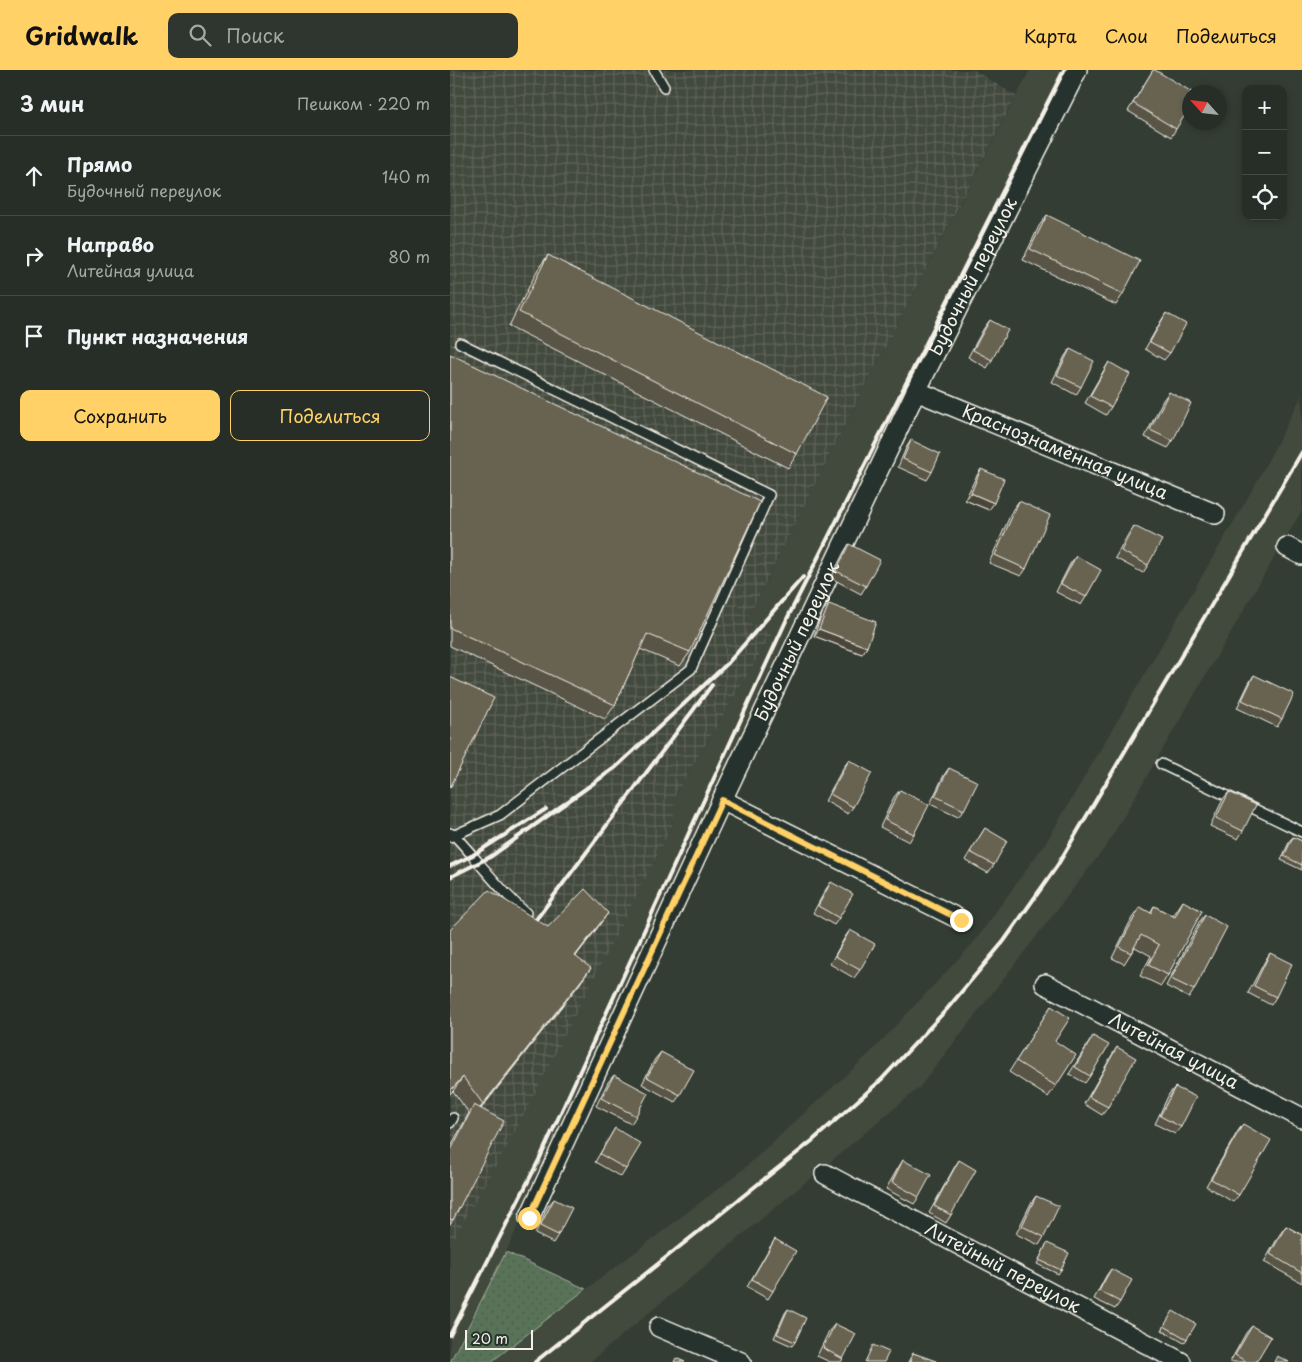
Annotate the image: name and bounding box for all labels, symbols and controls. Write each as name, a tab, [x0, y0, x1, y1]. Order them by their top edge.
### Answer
search box	[168, 13, 518, 58]
text: Gridwalk	[25, 17, 138, 53]
icon: search	[186, 21, 214, 49]
text: Поиск	[226, 21, 284, 49]
text: Карта	[1024, 22, 1077, 49]
text: Слои	[1105, 22, 1148, 49]
text: Поделиться	[1176, 22, 1277, 49]
north arrow	[1182, 85, 1227, 130]
map controls	[1242, 85, 1287, 220]
button: +	[1242, 85, 1287, 130]
text: 3 мин	[20, 87, 84, 119]
text: Пешком · 220 m	[297, 91, 430, 115]
button: −	[1242, 130, 1287, 175]
text: Прямо	[67, 150, 132, 178]
icon: ahead	[20, 162, 48, 190]
text: 140 m	[382, 164, 430, 188]
button: locate	[1242, 175, 1287, 220]
text: Будочный переулок	[67, 178, 221, 202]
street label: Будочный переулок	[921, 192, 1023, 360]
text: Направо	[67, 230, 154, 258]
icon: right	[20, 242, 48, 270]
text: 80 m	[388, 244, 430, 268]
text: Литейная улица	[67, 258, 194, 282]
icon: arrive	[20, 322, 48, 350]
text: Пункт назначения	[67, 322, 248, 350]
button: Сохранить	[20, 390, 220, 441]
button: Поделиться	[230, 390, 430, 441]
street label: Краснознамённая улица	[958, 396, 1173, 506]
street label: Будочный переулок	[746, 556, 845, 725]
route end	[950, 909, 973, 932]
street label: Литейная улица	[1105, 1005, 1245, 1095]
route start	[518, 1207, 541, 1230]
street label: Литейный переулок	[921, 1214, 1086, 1319]
scale bar	[465, 1327, 532, 1350]
text: 20 m	[472, 1328, 508, 1349]

